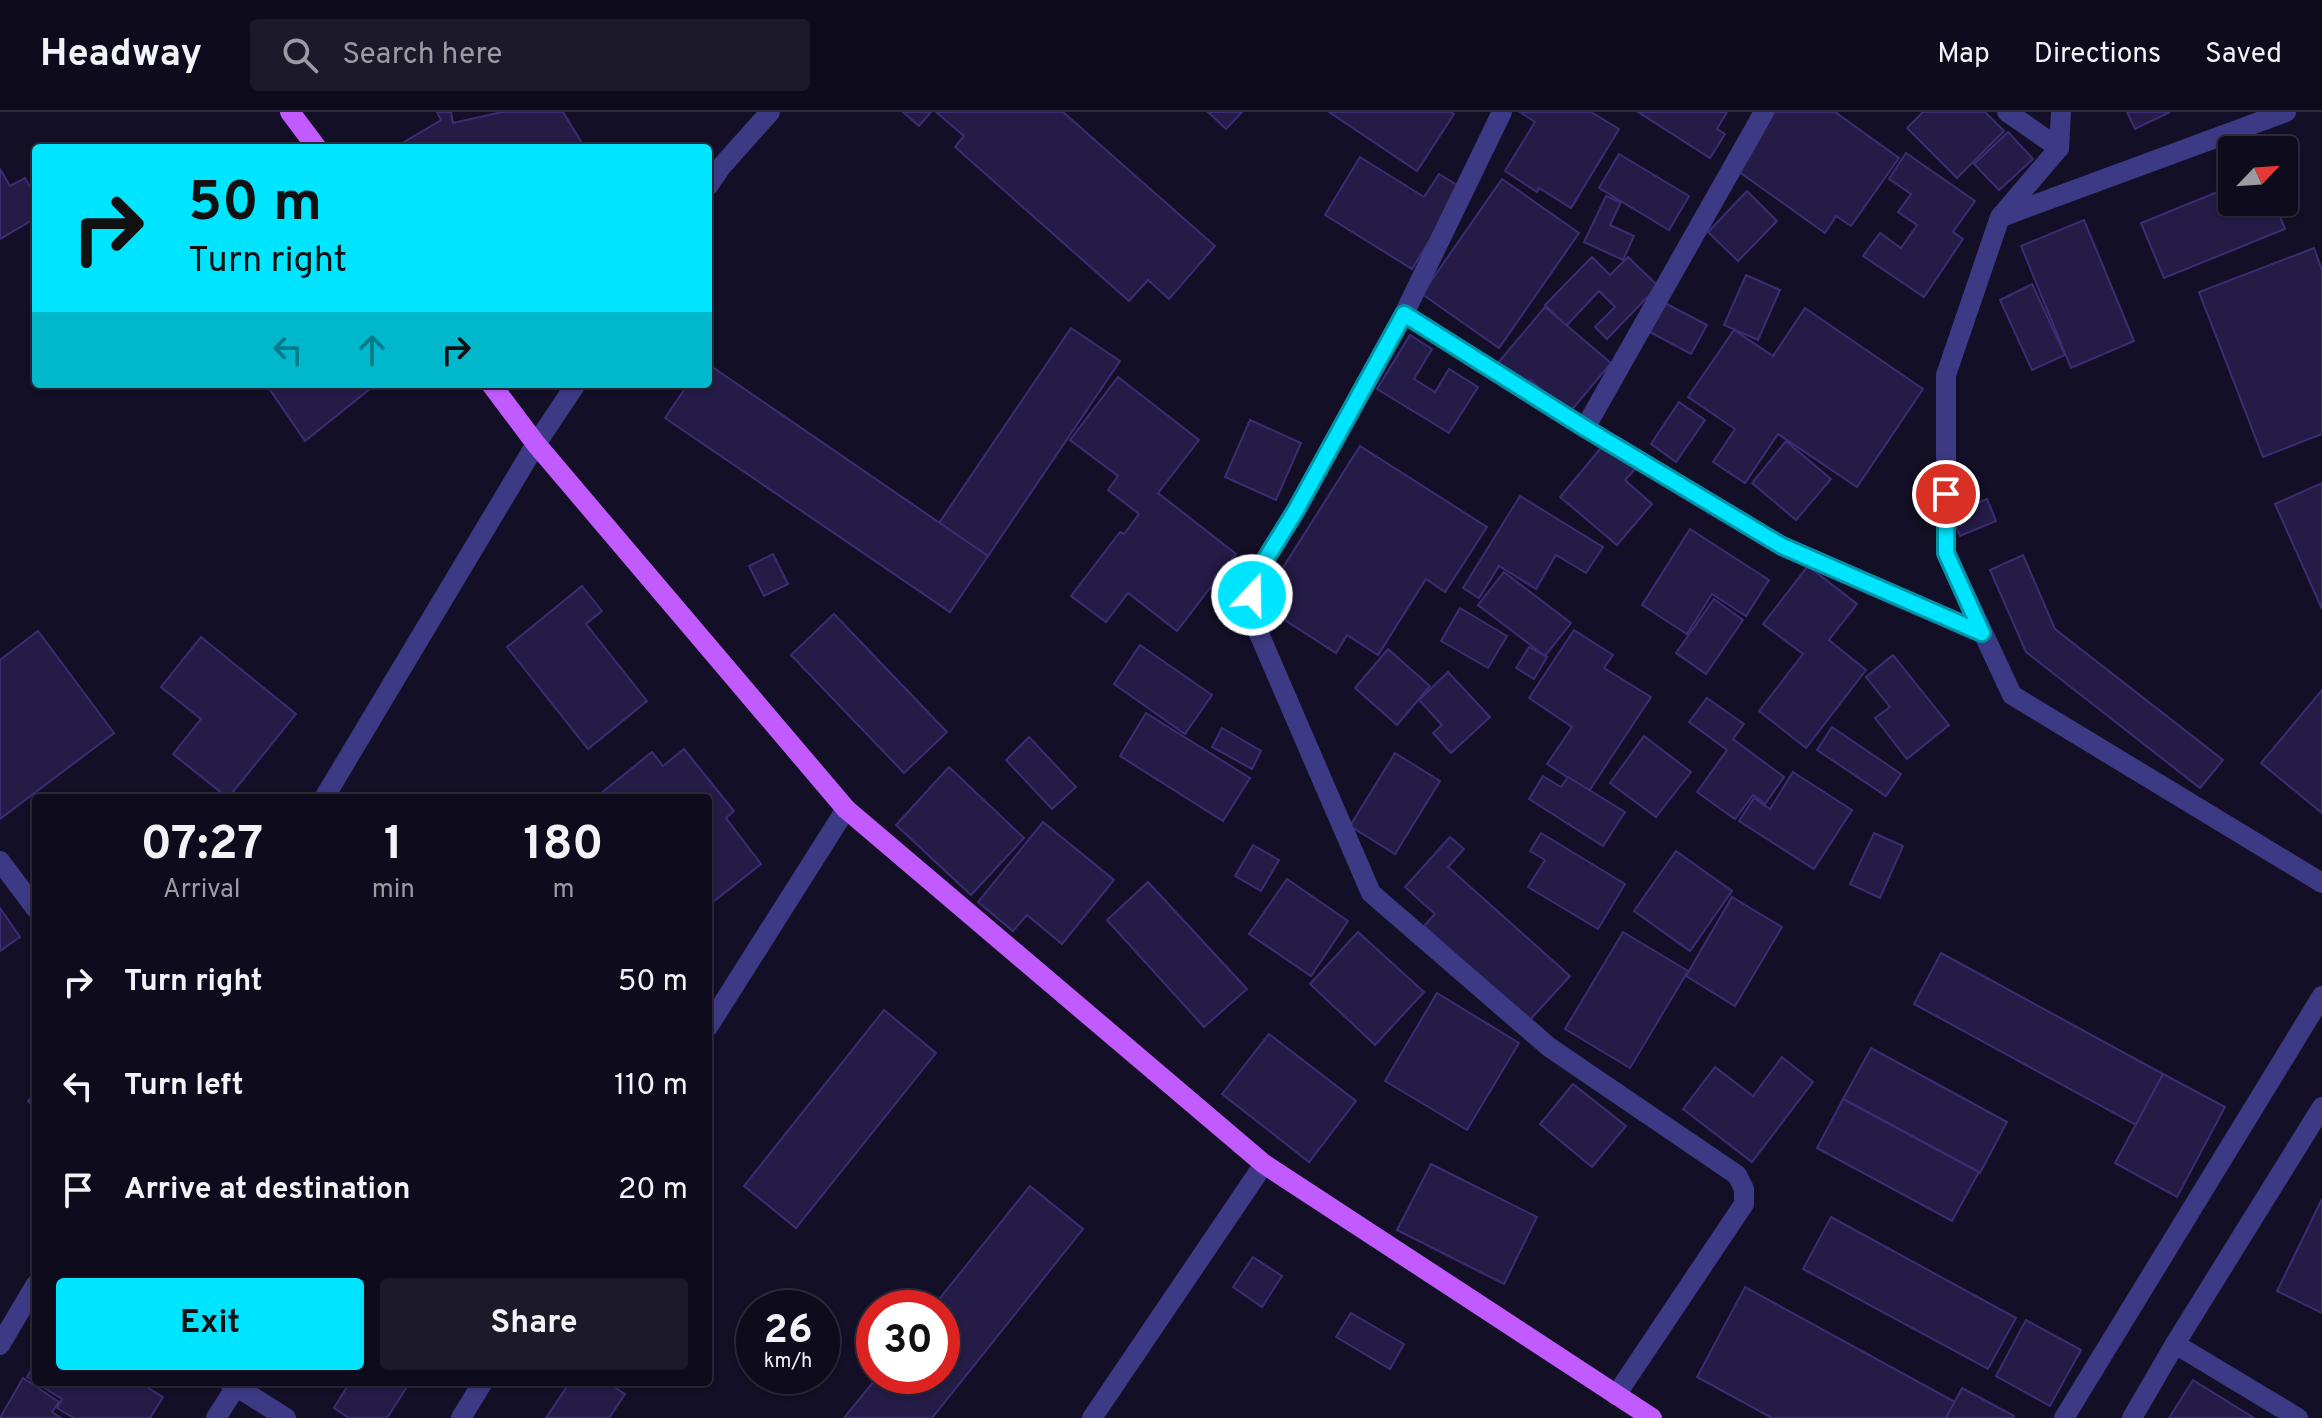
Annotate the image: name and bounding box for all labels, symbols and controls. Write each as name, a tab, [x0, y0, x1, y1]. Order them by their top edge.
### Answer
search box	[250, 19, 810, 91]
text: Headway	[40, 31, 202, 80]
icon: search	[278, 33, 322, 77]
text: Search here	[342, 37, 502, 74]
text: Map	[1937, 37, 1990, 73]
text: Directions	[2034, 37, 2161, 73]
text: Saved	[2205, 37, 2282, 73]
north arrow	[2218, 136, 2298, 216]
map controls	[2218, 136, 2298, 216]
text: 50 m	[188, 170, 322, 240]
icon: right	[56, 176, 160, 280]
text: Turn right	[188, 239, 347, 285]
icon: left	[266, 328, 310, 372]
icon: ahead	[350, 328, 394, 372]
icon: right	[434, 328, 478, 372]
pin	[1912, 460, 1980, 528]
icon: arrive	[1924, 472, 1968, 516]
position arrow	[1210, 553, 1294, 637]
text: 07:27	[140, 816, 263, 876]
text: 1	[384, 816, 403, 876]
text: 180	[523, 816, 604, 876]
text: Arrival	[163, 874, 241, 907]
text: min	[372, 874, 415, 907]
text: m	[552, 874, 574, 907]
icon: right	[56, 960, 100, 1004]
text: Turn right	[124, 964, 262, 1001]
text: 50 m	[618, 964, 688, 1001]
icon: left	[56, 1064, 100, 1108]
text: Turn left	[124, 1068, 244, 1105]
text: 110 m	[614, 1068, 688, 1105]
icon: arrive	[56, 1168, 100, 1212]
text: Arrive at destination	[124, 1172, 410, 1209]
text: 20 m	[618, 1172, 688, 1209]
button: Exit	[56, 1278, 364, 1370]
button: Share	[380, 1278, 688, 1370]
speed limit sign: 30	[856, 1290, 960, 1394]
text: 26	[763, 1307, 813, 1357]
text: km/h	[764, 1349, 812, 1375]

